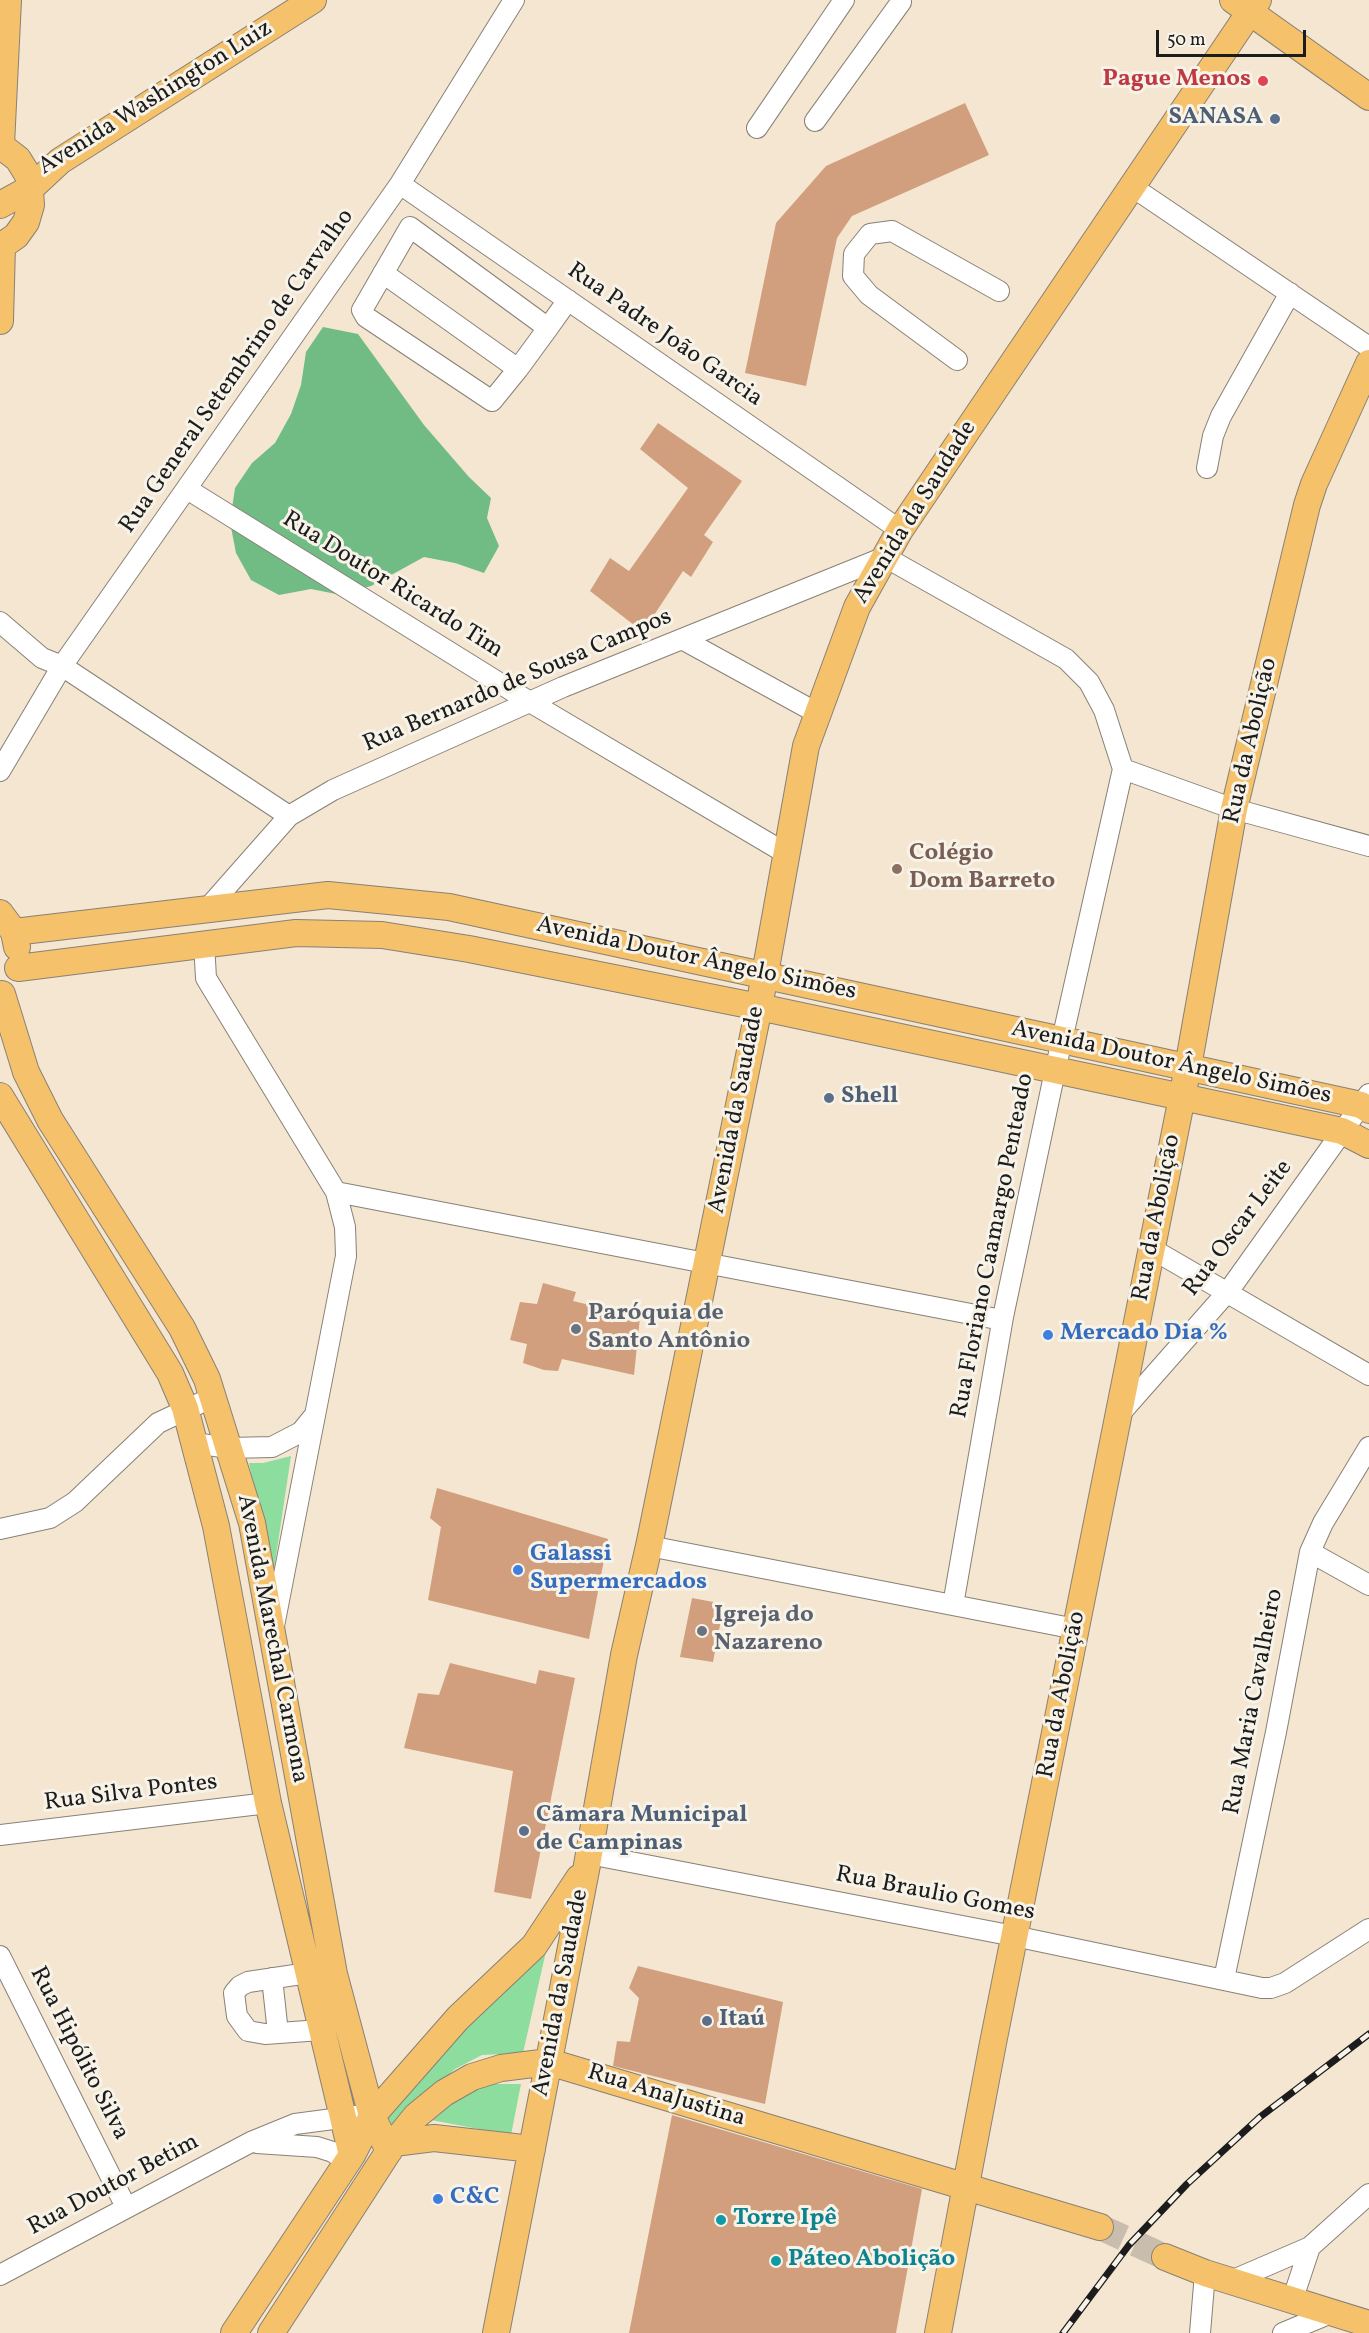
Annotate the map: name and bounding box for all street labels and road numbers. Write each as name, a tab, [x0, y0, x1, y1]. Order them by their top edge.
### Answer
street label: Avenida Washington Luiz	[34, 15, 278, 183]
street label: Rua General Setembrino de Carvalho	[115, 204, 361, 540]
street label: Rua Padre João Garcia	[561, 258, 767, 414]
street label: Avenida da Saudade	[848, 416, 984, 610]
street label: Rua Doutor Ricardo Tim	[276, 506, 508, 666]
street label: Rua Bernardo de Sousa Campos	[359, 604, 677, 760]
street label: Rua da Abolição	[1219, 655, 1285, 827]
street label: Avenida Doutor Ângelo Simões	[533, 912, 859, 1008]
street label: Avenida da Saudade	[704, 1004, 772, 1216]
street label: Avenida Doutor Ângelo Simões	[1008, 1016, 1334, 1112]
street label: Rua Floriano Caamargo Penteado	[946, 1071, 1042, 1421]
street label: Rua da Abolição	[1128, 1132, 1188, 1304]
street label: Rua Oscar Leite	[1178, 1155, 1300, 1303]
street label: Avenida Marechal Carmona	[229, 1492, 313, 1786]
street label: Rua Maria Cavalheiro	[1219, 1587, 1291, 1817]
street label: Rua da Abolição	[1033, 1609, 1093, 1781]
street label: Rua Silva Pontes	[43, 1769, 219, 1819]
street label: Rua Braulio Gomes	[833, 1862, 1037, 1928]
street label: Avenida da Saudade	[528, 1887, 596, 2099]
street label: Rua Hipólito Silva	[22, 1963, 134, 2145]
street label: Rua AnaJustina	[584, 2059, 748, 2135]
street label: Rua Doutor Betim	[24, 2129, 204, 2243]

